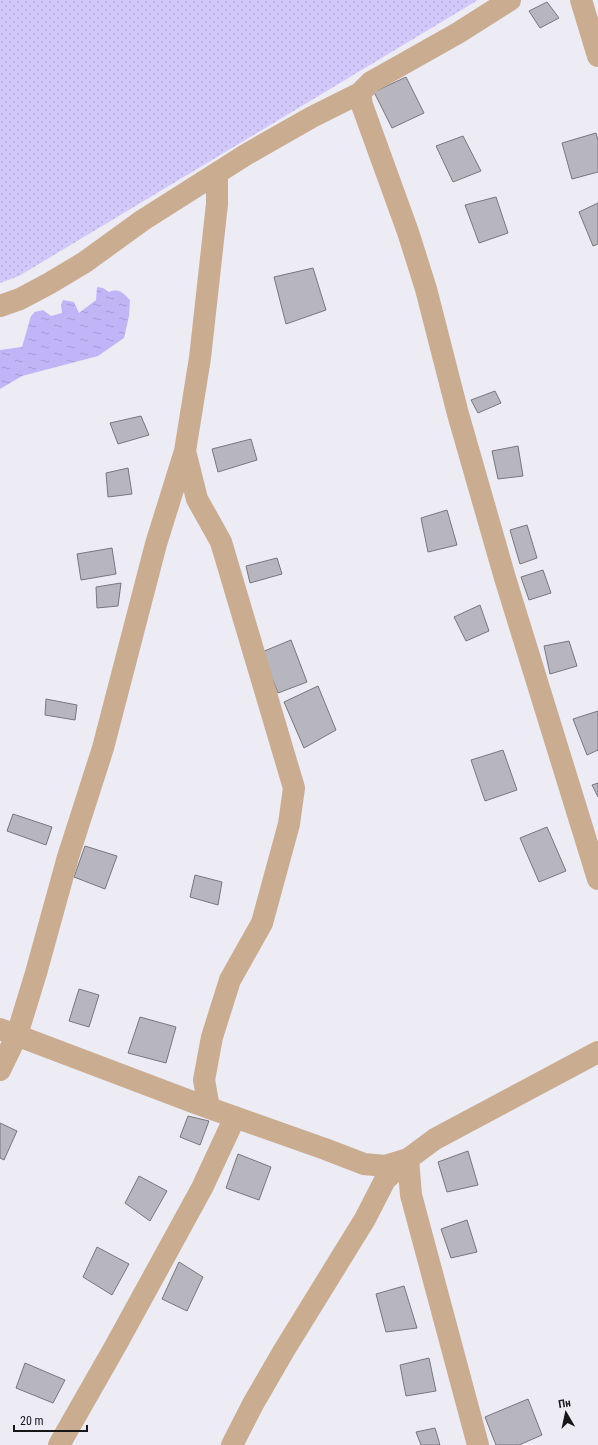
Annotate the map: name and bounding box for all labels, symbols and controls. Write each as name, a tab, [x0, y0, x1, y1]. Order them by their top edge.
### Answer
north arrow	[546, 1393, 586, 1433]
text: Пн	[557, 1396, 572, 1411]
scale bar	[14, 1407, 87, 1433]
text: 20 m	[20, 1414, 44, 1428]

